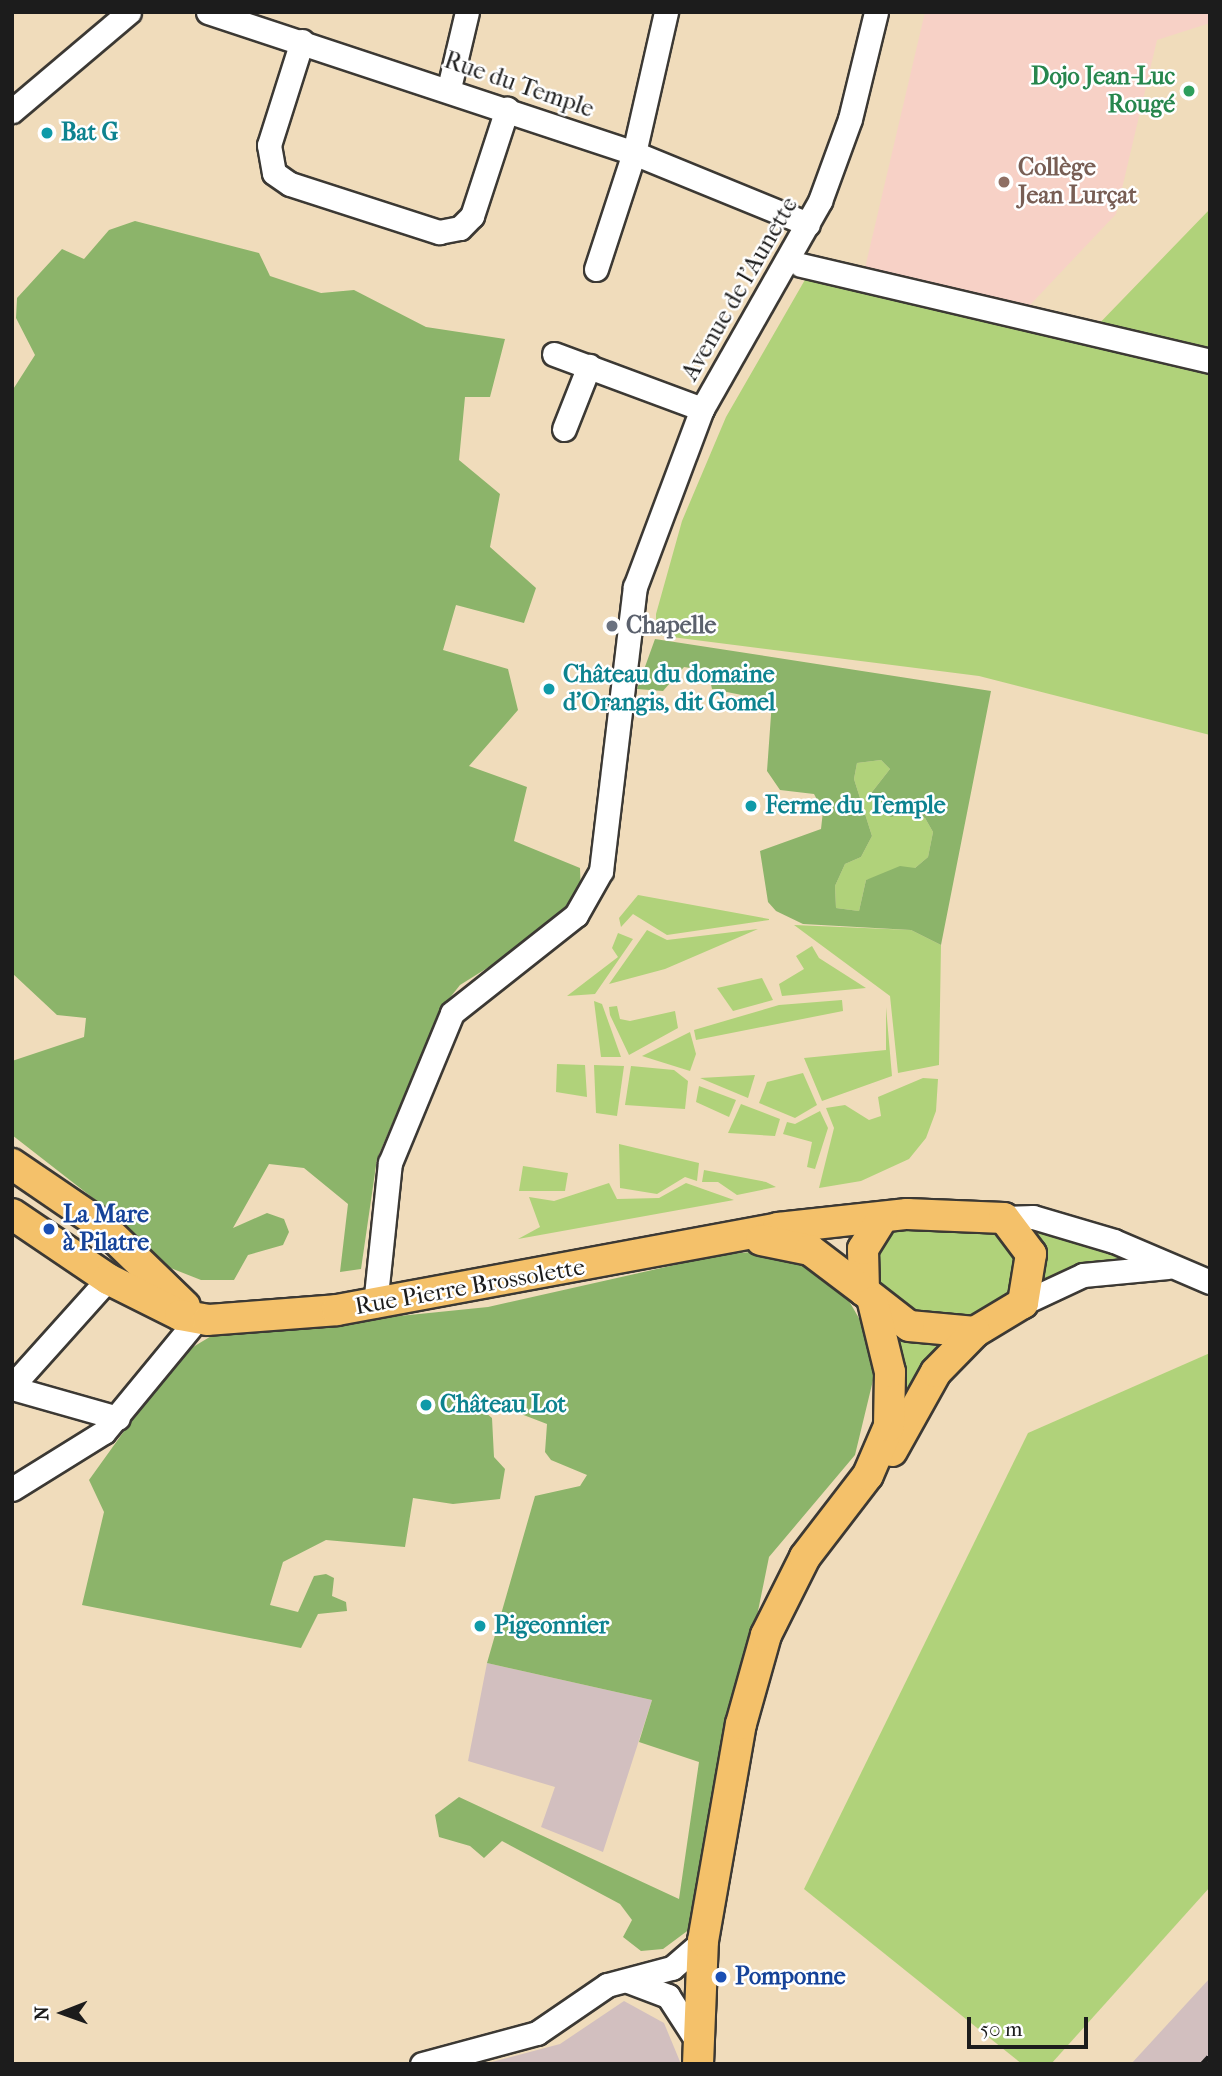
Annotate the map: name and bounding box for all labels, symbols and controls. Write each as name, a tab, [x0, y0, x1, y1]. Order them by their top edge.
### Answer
street label: Rue du Temple	[440, 46, 598, 124]
place label: Dojo Jean-Luc Rougé	[1031, 63, 1175, 119]
marker: Dojo Jean-Luc Rougé	[1181, 83, 1197, 99]
place label: Bat G	[61, 119, 118, 147]
marker: Bat G	[39, 125, 55, 141]
place label: Collège Jean Lurçat	[1018, 154, 1137, 210]
marker: Collège Jean Lurçat	[996, 174, 1012, 190]
street label: Avenue de l'Aunette	[676, 192, 804, 386]
place label: Chapelle	[626, 612, 716, 640]
marker: Chapelle	[604, 618, 620, 634]
place label: Château du domaine d'Orangis, dit Gomel	[563, 661, 775, 717]
marker: Château du domaine d'Orangis, dit Gomel	[541, 681, 557, 697]
place label: Ferme du Temple	[765, 792, 946, 820]
marker: Ferme du Temple	[743, 798, 759, 814]
place label: La Mare à Pilatre	[63, 1201, 149, 1257]
marker: La Mare à Pilatre	[41, 1221, 57, 1237]
street label: Rue Pierre Brossolette	[353, 1253, 587, 1321]
place label: Château Lot	[440, 1391, 566, 1419]
marker: Château Lot	[418, 1397, 434, 1413]
place label: Pigeonnier	[494, 1612, 609, 1640]
marker: Pigeonnier	[472, 1618, 488, 1634]
place label: Pomponne	[735, 1963, 846, 1991]
marker: Pomponne	[713, 1969, 729, 1985]
north arrow	[28, 1978, 98, 2048]
scale bar	[970, 2002, 1091, 2046]
text: N	[31, 2006, 53, 2021]
text: 50 m	[980, 2017, 1023, 2041]

